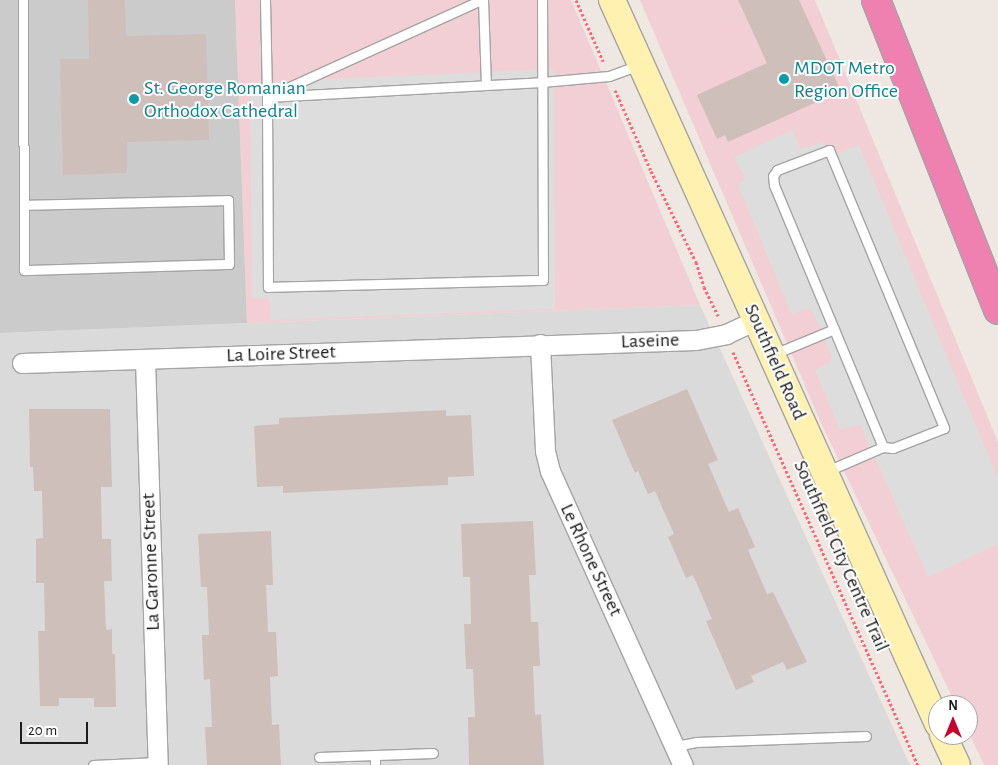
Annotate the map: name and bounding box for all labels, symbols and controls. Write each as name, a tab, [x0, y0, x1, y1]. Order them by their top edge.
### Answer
place label: MDOT Metro Region Office	[794, 56, 898, 103]
marker: MDOT Metro Region Office	[778, 73, 790, 85]
place label: St. George Romanian Orthodox Cathedral	[144, 76, 306, 123]
marker: St. George Romanian Orthodox Cathedral	[128, 93, 140, 105]
street label: Southfield Road	[739, 300, 811, 424]
street label: Laseine	[620, 328, 680, 354]
street label: La Loire Street	[226, 340, 336, 368]
street label: Southfield City Centre Trail	[788, 457, 894, 655]
street label: La Garonne Street	[137, 493, 165, 631]
street label: Le Rhone Street	[554, 500, 628, 620]
north arrow	[928, 695, 978, 745]
text: N	[948, 699, 958, 713]
scale bar	[22, 712, 90, 744]
text: 20 m	[28, 723, 57, 738]

